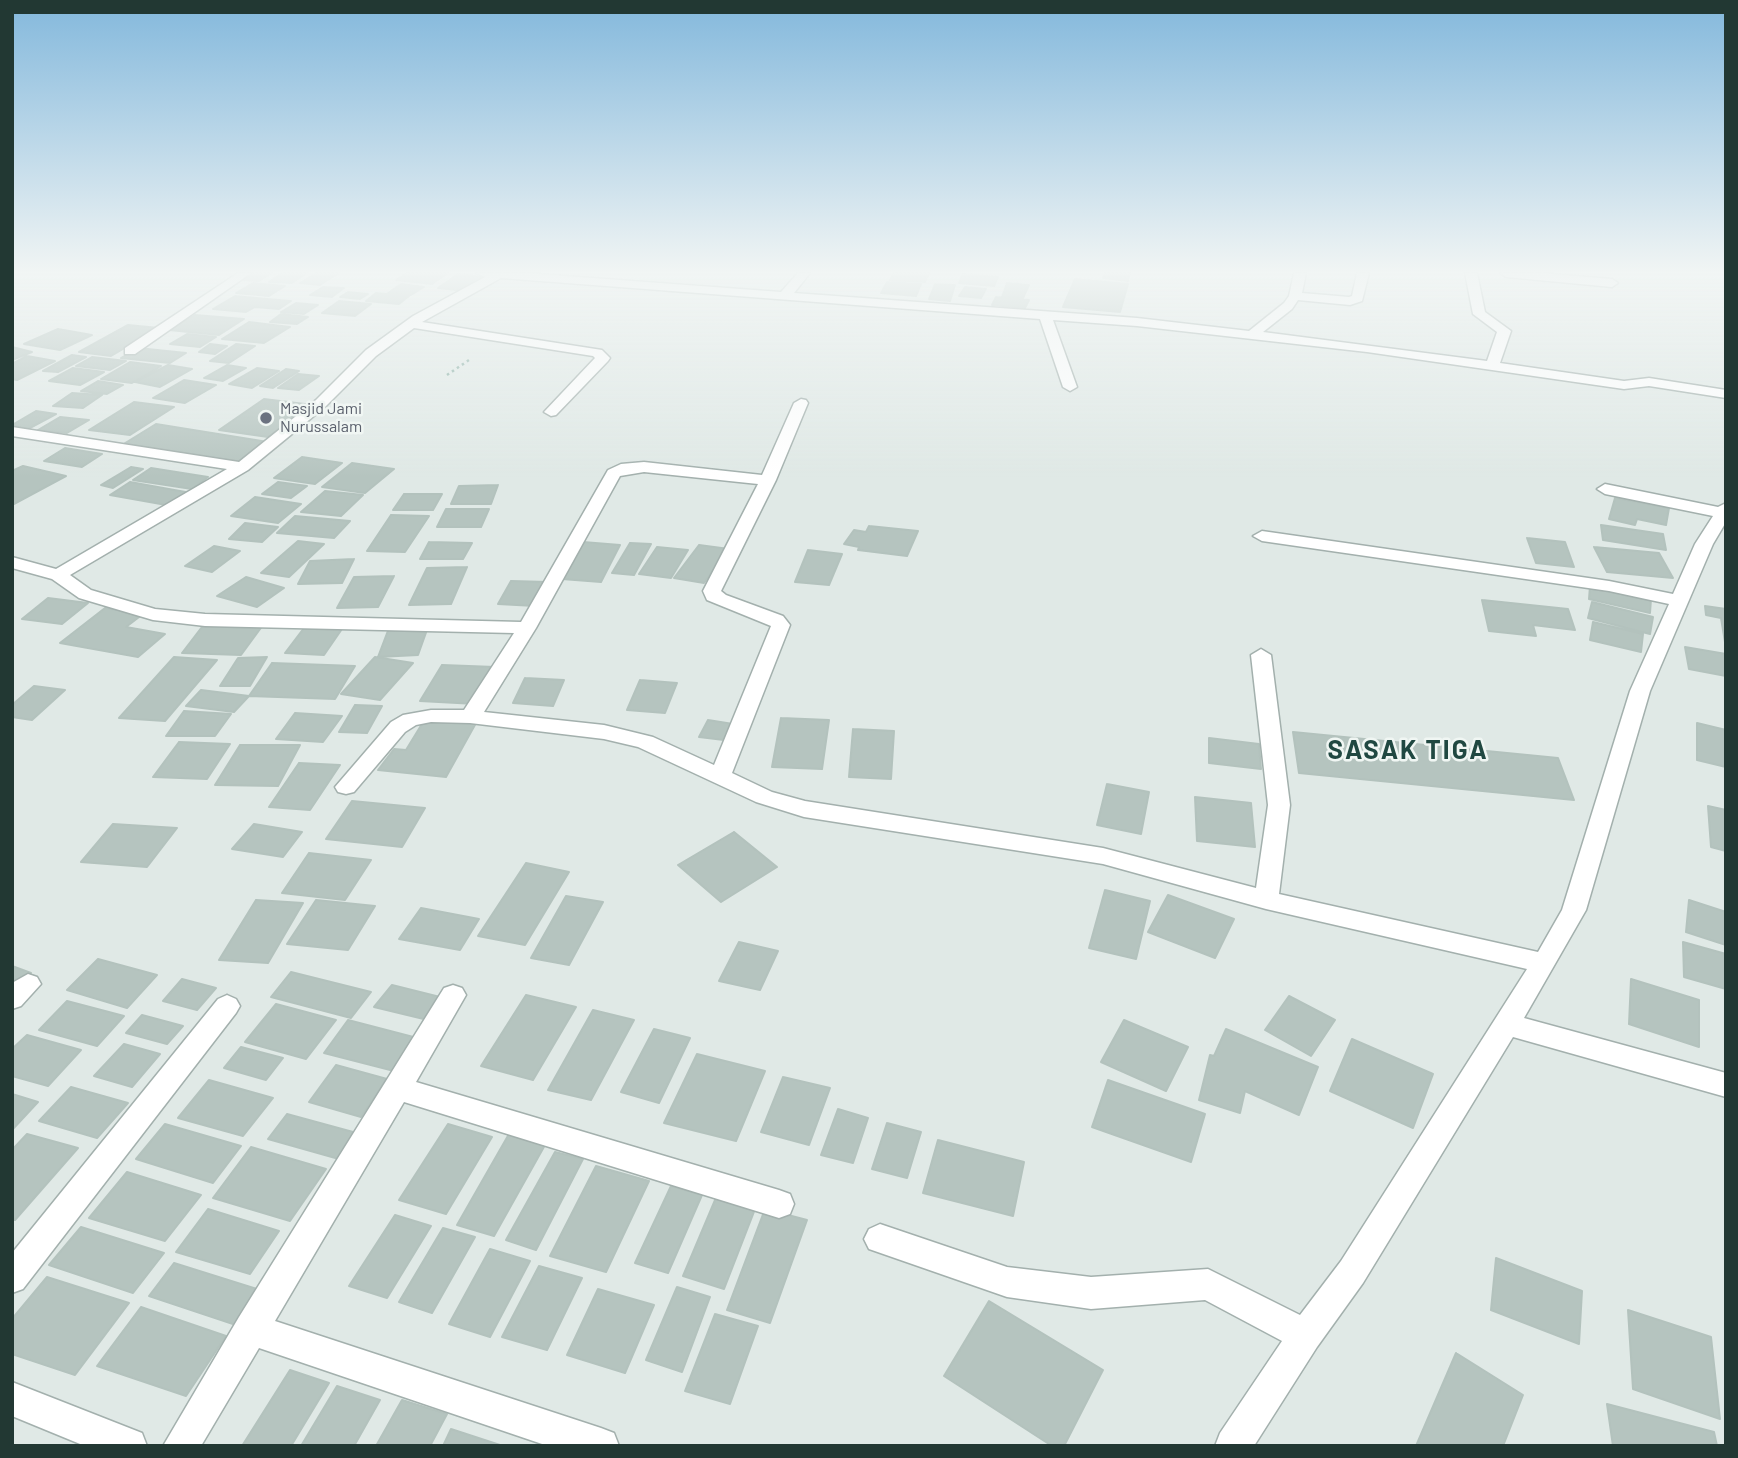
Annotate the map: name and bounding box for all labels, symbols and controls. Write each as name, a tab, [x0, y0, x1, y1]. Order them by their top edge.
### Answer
place label: Masjid Jami Nurussalam	[280, 399, 362, 437]
marker: Masjid Jami Nurussalam	[258, 410, 274, 426]
district label: SASAK TIGA	[1329, 734, 1487, 766]

